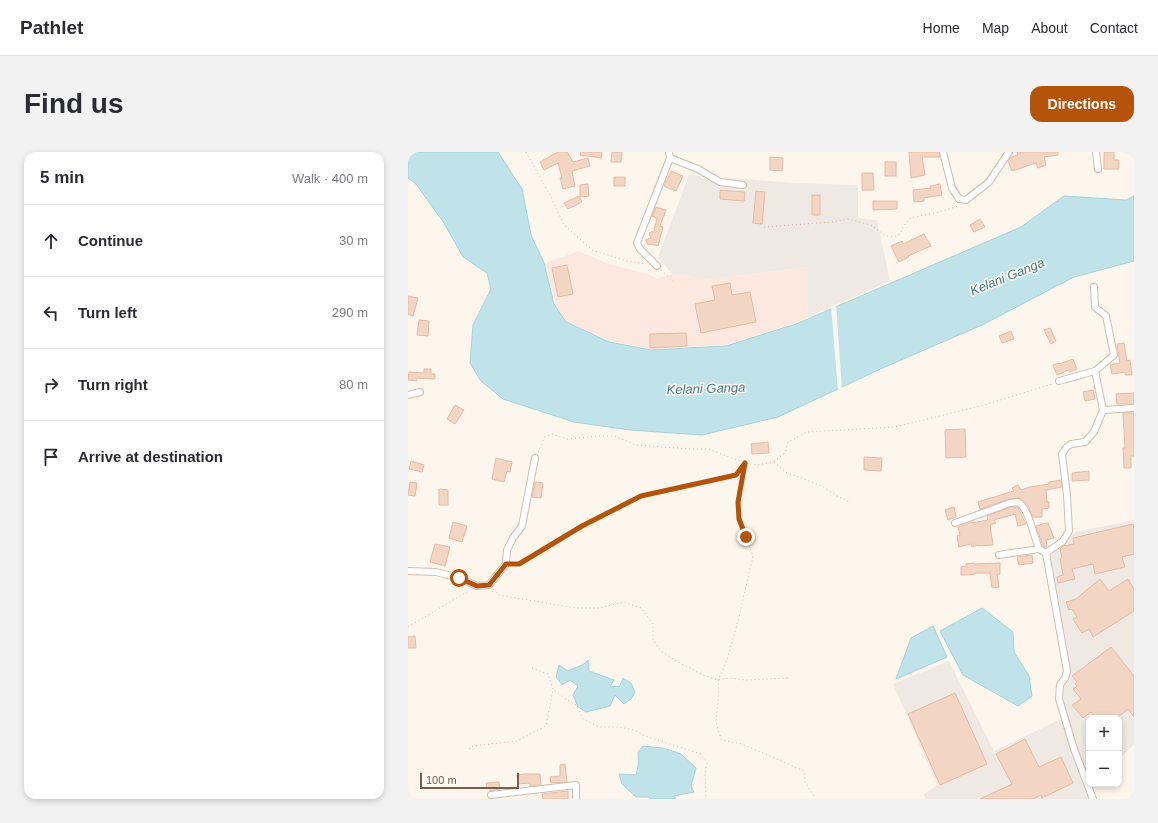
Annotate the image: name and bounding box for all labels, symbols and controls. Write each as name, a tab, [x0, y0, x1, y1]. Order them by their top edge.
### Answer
text: Pathlet	[20, 17, 83, 38]
text: Home	[923, 20, 960, 36]
text: Map	[982, 20, 1009, 36]
text: About	[1031, 20, 1068, 36]
text: Contact	[1090, 20, 1138, 36]
button: Directions	[1030, 86, 1134, 122]
text: Find us	[24, 88, 124, 119]
text: 5 min	[40, 168, 84, 187]
text: Walk · 400 m	[292, 171, 368, 186]
icon: ahead	[40, 230, 62, 252]
text: Continue	[78, 232, 143, 249]
text: 30 m	[339, 233, 368, 248]
water label: Kelani Ganga	[968, 255, 1047, 298]
icon: left	[40, 302, 62, 324]
text: Turn left	[78, 304, 137, 321]
text: 290 m	[332, 305, 368, 320]
icon: right	[40, 374, 62, 396]
text: Turn right	[78, 376, 148, 393]
text: 80 m	[339, 377, 368, 392]
water label: Kelani Ganga	[666, 380, 746, 397]
icon: arrive	[40, 446, 62, 468]
text: Arrive at destination	[78, 448, 223, 465]
route end	[737, 528, 755, 546]
route start	[450, 569, 468, 587]
map controls	[1086, 715, 1122, 787]
button: +	[1086, 715, 1122, 751]
button: −	[1086, 751, 1122, 787]
scale bar	[420, 771, 519, 790]
text: 100 m	[426, 774, 457, 786]

